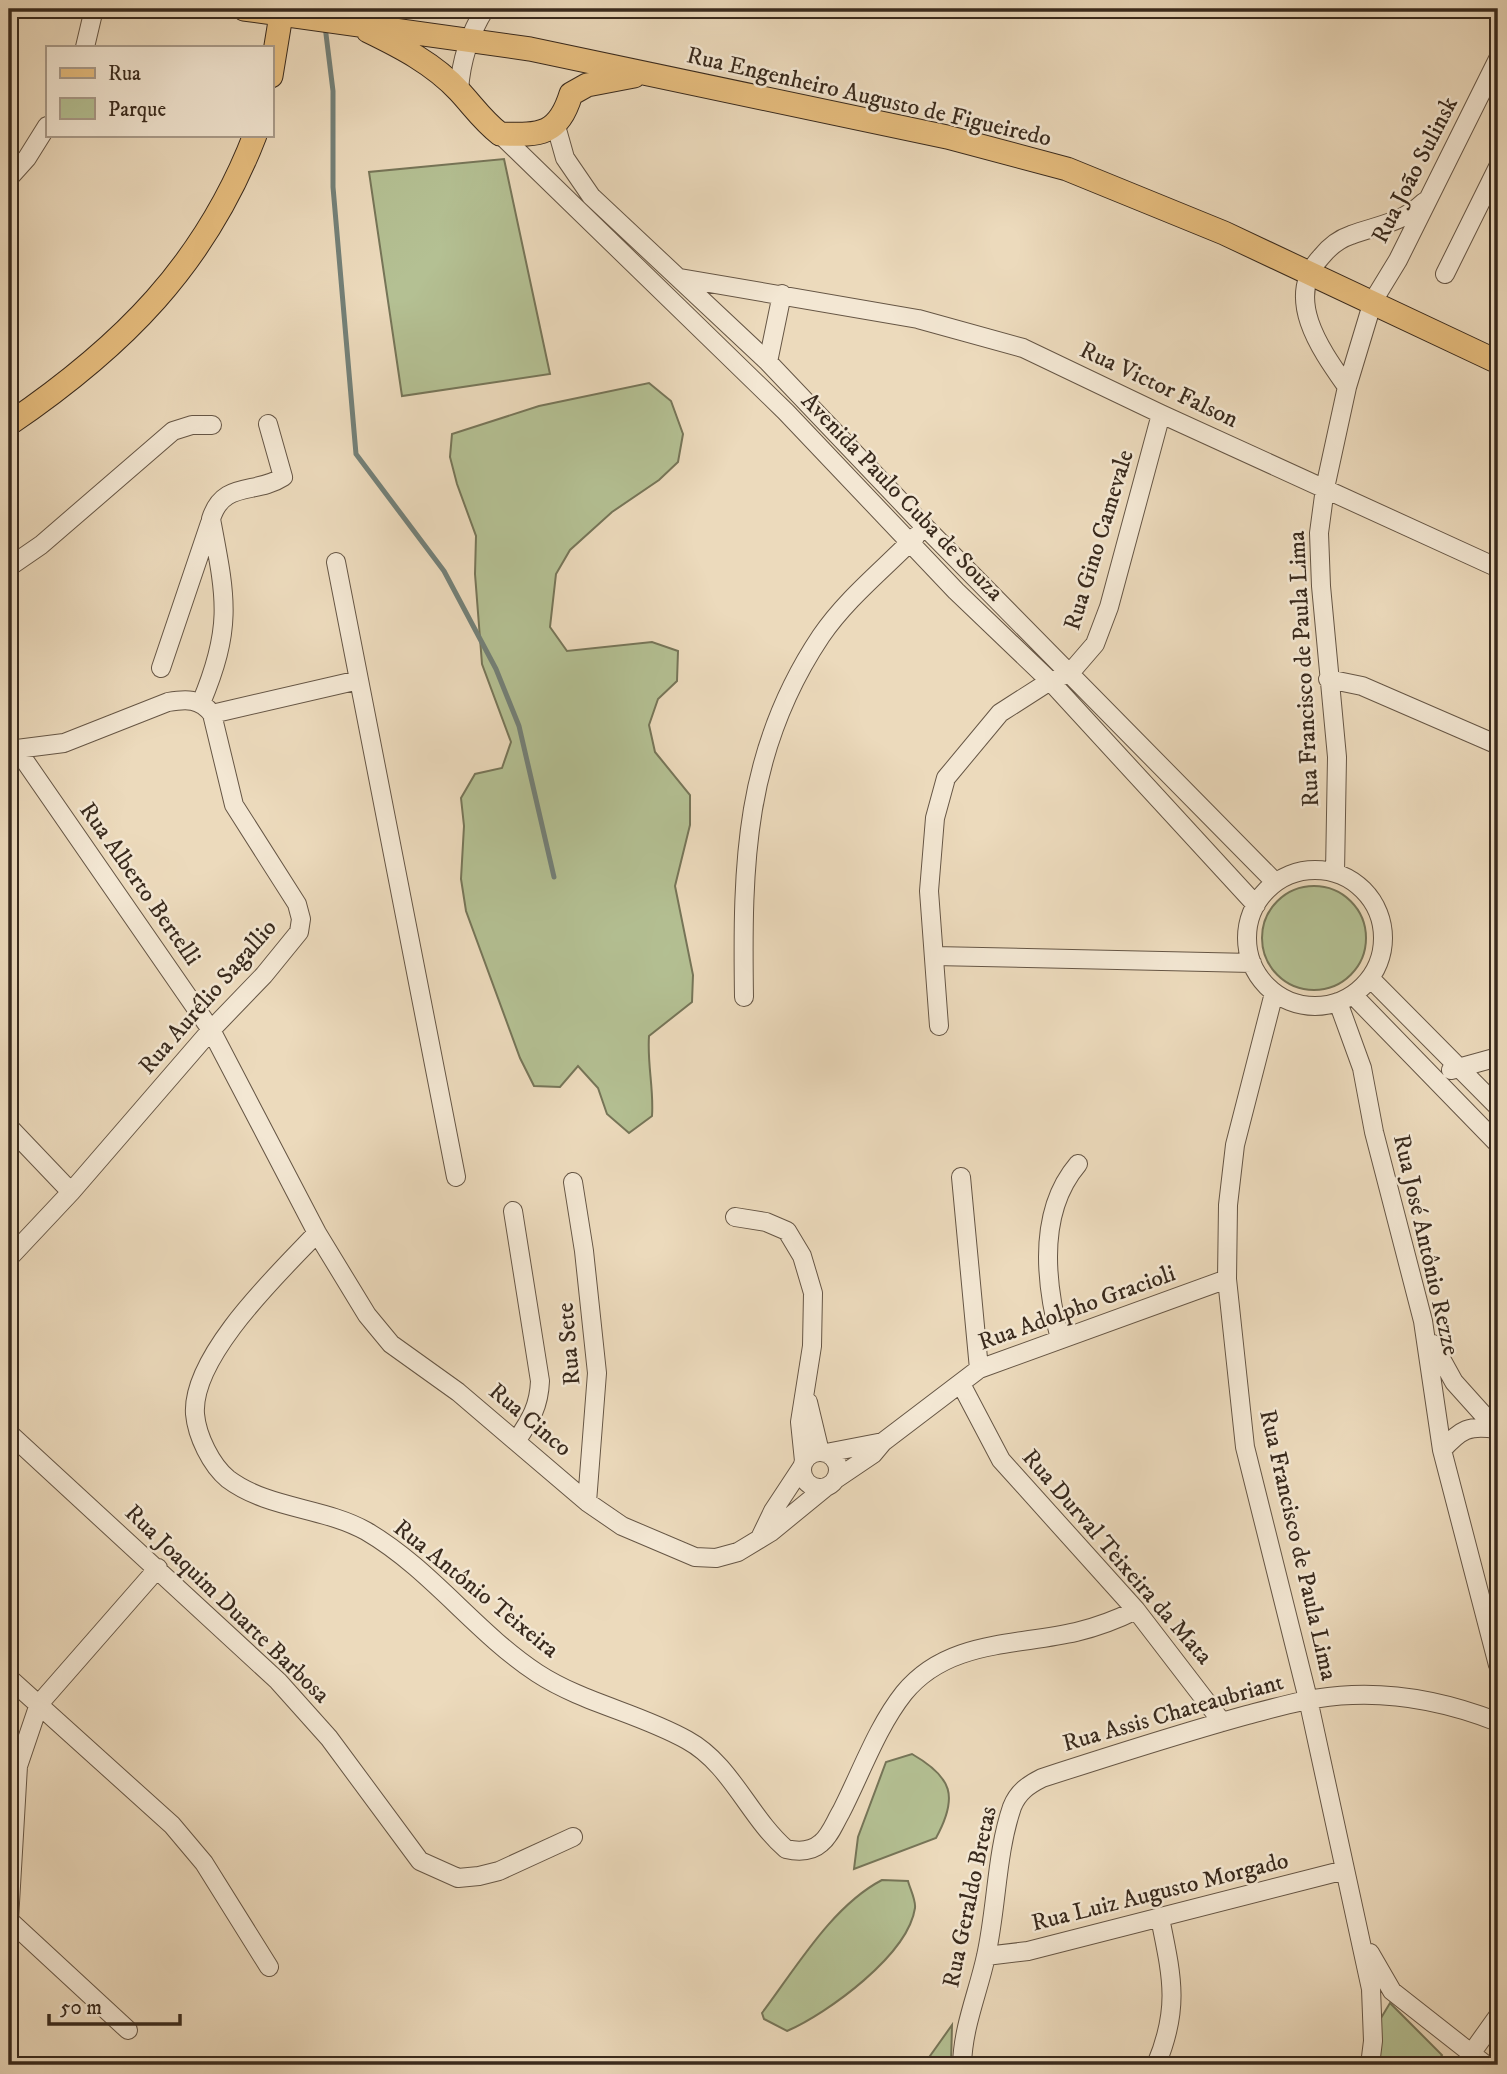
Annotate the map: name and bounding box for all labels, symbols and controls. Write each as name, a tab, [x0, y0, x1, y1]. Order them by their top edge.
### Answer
street label: Rua Engenheiro Augusto de Figueiredo	[684, 40, 1054, 154]
legend	[46, 46, 273, 136]
text: Rua	[108, 61, 141, 87]
street label: Rua João Sulinsk	[1365, 92, 1465, 248]
text: Parque	[108, 97, 166, 123]
street label: Rua Victor Falson	[1075, 335, 1243, 435]
street label: Avenida Paulo Cuba de Souza	[794, 386, 1010, 608]
street label: Rua Gino Camevale	[1057, 446, 1141, 634]
street label: Rua Francisco de Paula Lima	[1282, 529, 1326, 808]
street label: Rua Alberto Bertelli	[73, 797, 207, 971]
street label: Rua Aurélio Sagallio	[132, 913, 284, 1081]
street label: Rua José Antônio Rezze	[1386, 1132, 1466, 1358]
street label: Rua Adolpho Gracioli	[974, 1258, 1180, 1358]
street label: Rua Sete	[550, 1301, 588, 1387]
street label: Rua Cinco	[482, 1377, 578, 1463]
street label: Rua Francisco de Paula Lima	[1252, 1407, 1344, 1684]
street label: Rua Durval Teixeira da Mata	[1015, 1443, 1219, 1672]
street label: Rua Joaquim Duarte Barbosa	[118, 1498, 336, 1710]
street label: Rua Antônio Teixeira	[387, 1513, 565, 1665]
street label: Rua Assis Chateaubriant	[1059, 1667, 1287, 1759]
street label: Rua Geraldo Bretas	[936, 1804, 1004, 1990]
street label: Rua Luiz Augusto Morgado	[1028, 1846, 1292, 1938]
scale bar	[49, 1983, 180, 2027]
text: 50 m	[60, 1995, 102, 2021]

